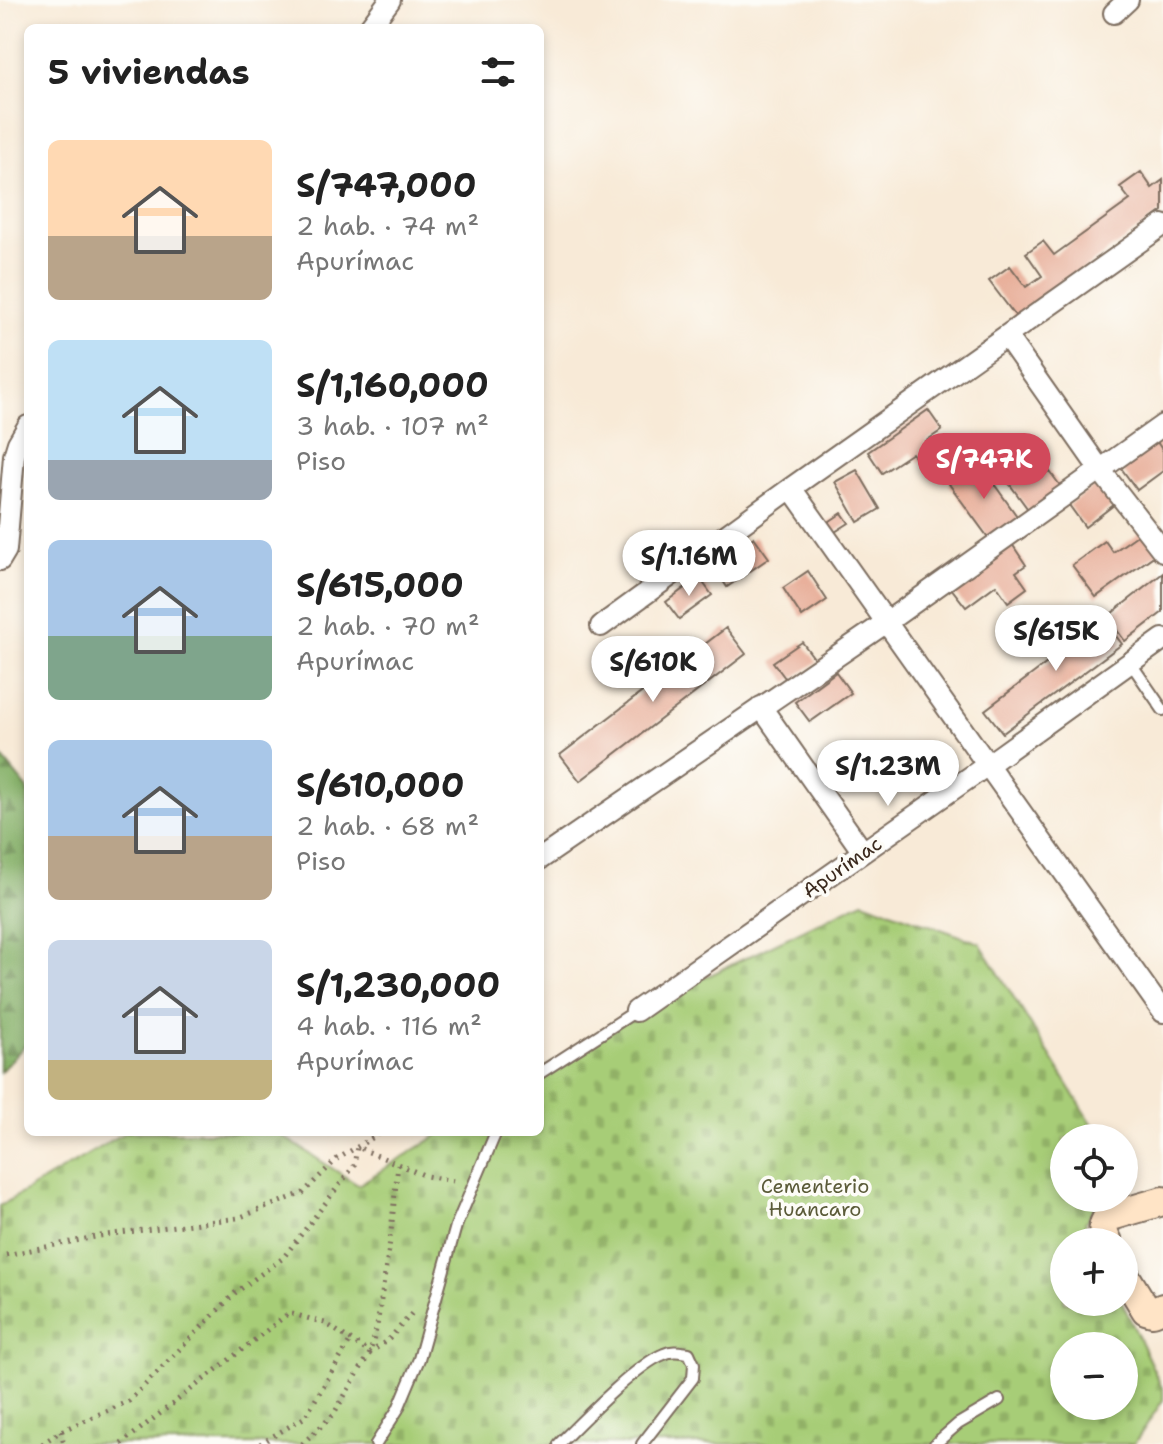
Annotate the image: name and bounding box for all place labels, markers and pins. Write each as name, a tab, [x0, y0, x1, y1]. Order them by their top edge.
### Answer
pin: S/747K	[919, 433, 1049, 501]
pin: S/1.16M	[615, 530, 763, 598]
pin: S/615K	[991, 605, 1121, 673]
pin: S/610K	[588, 636, 718, 704]
pin: S/1.23M	[814, 740, 962, 808]

